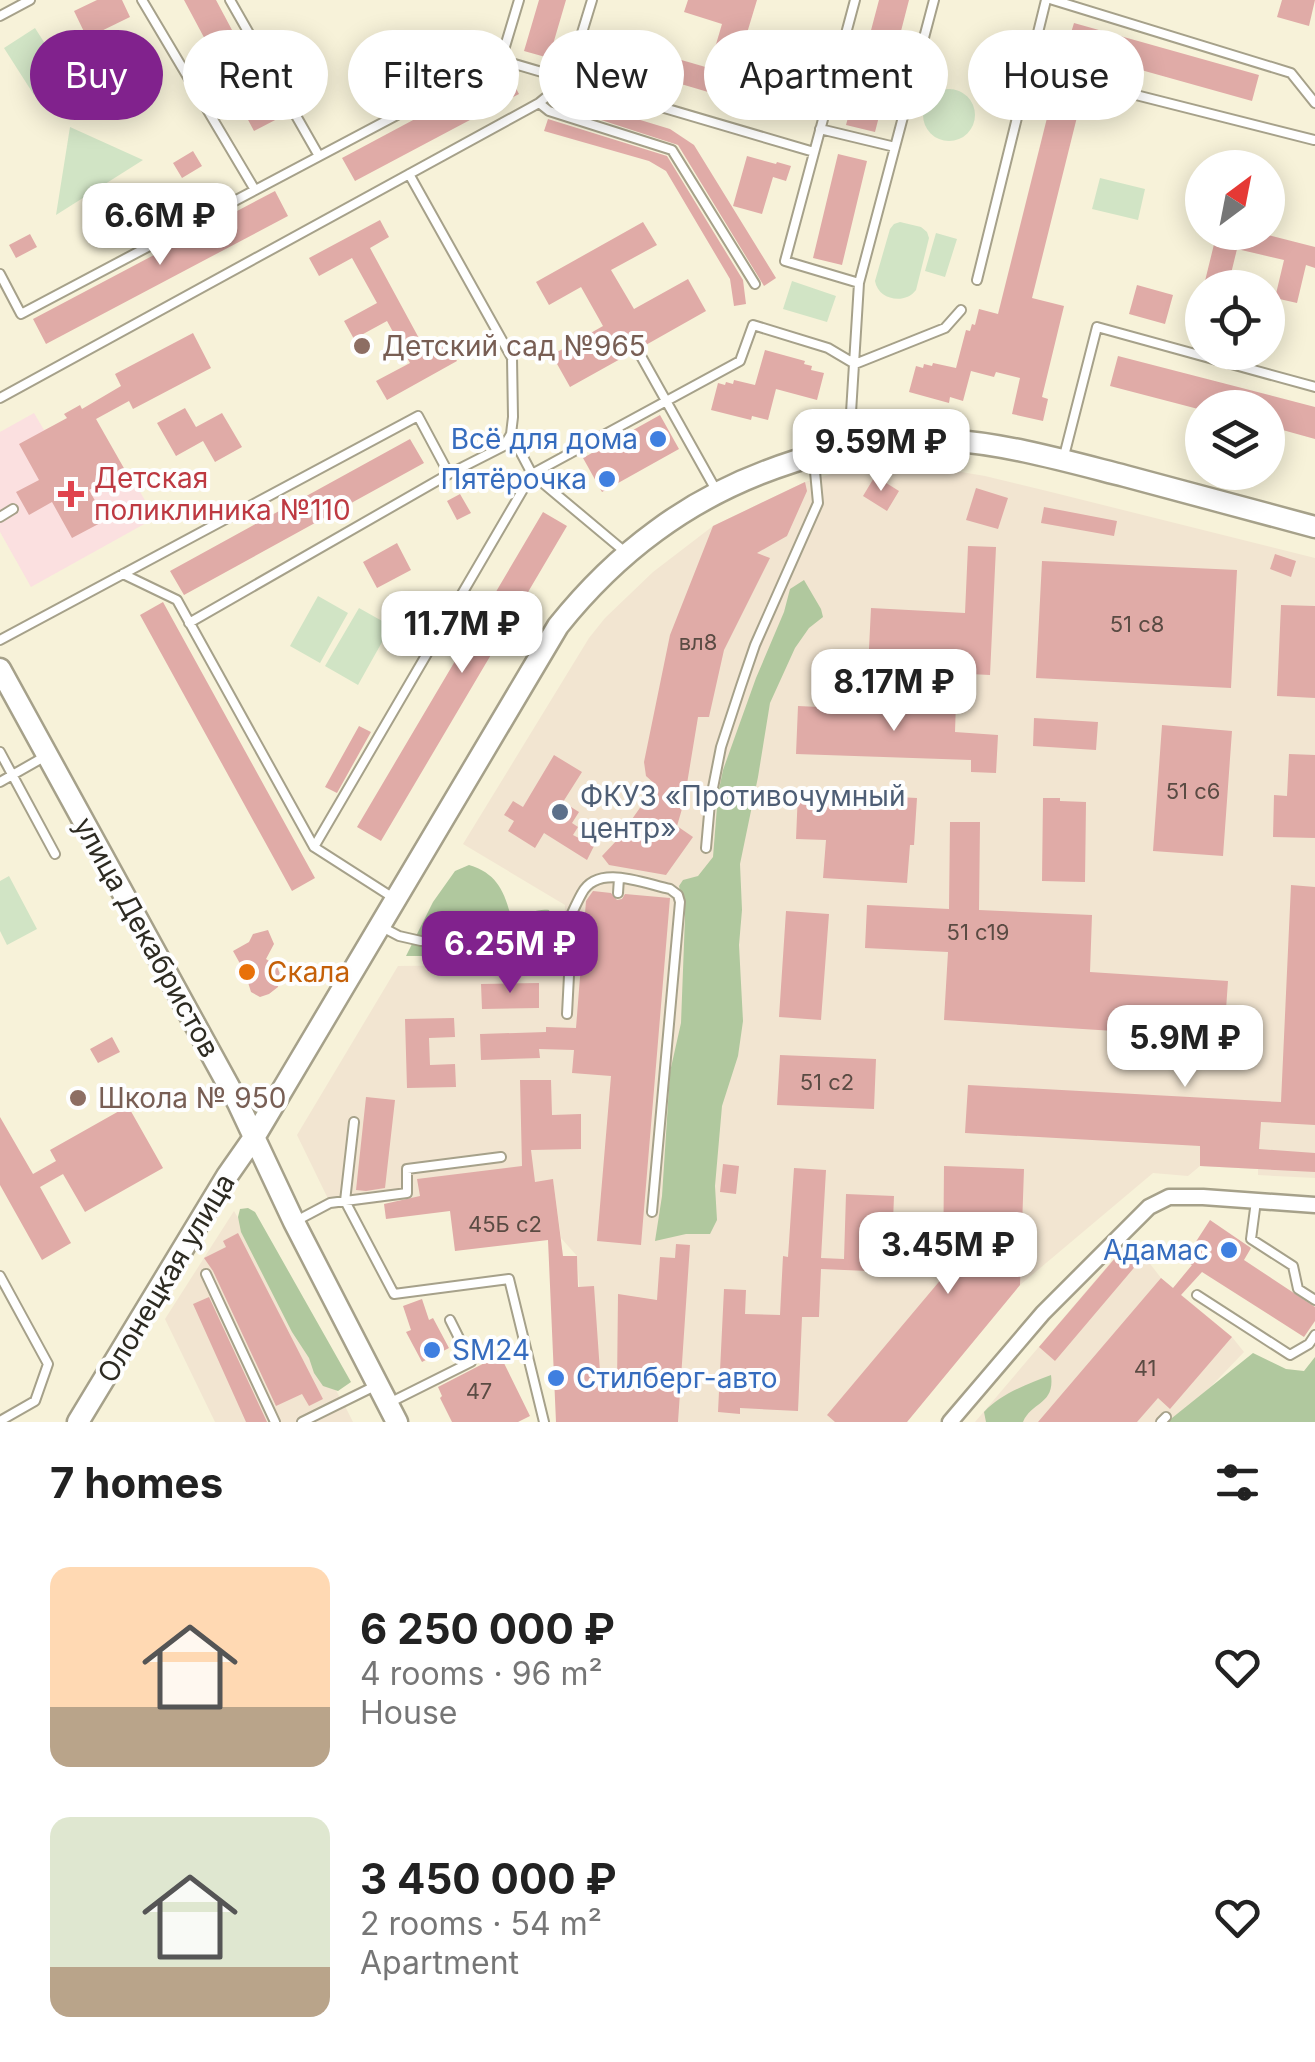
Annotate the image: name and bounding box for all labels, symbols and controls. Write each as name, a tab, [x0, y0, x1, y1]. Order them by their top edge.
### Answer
chip: Buy	[30, 30, 163, 120]
chip: Rent	[183, 30, 328, 120]
chip: Filters	[348, 30, 519, 120]
chip: New	[539, 30, 684, 120]
chip: Apartment	[704, 30, 948, 120]
chip: House	[968, 30, 1144, 120]
north arrow	[1185, 150, 1285, 250]
map controls	[1185, 150, 1285, 490]
pin: 6.6M ₽	[79, 183, 241, 268]
text: 6.6M ₽	[104, 196, 216, 235]
button: locate	[1185, 270, 1285, 370]
place label: Детский сад №965	[382, 329, 646, 363]
marker: Детский сад №965	[351, 335, 373, 357]
button: layers	[1185, 390, 1285, 490]
pin: 9.59M ₽	[789, 409, 973, 494]
place label: Всё для дома	[451, 422, 638, 456]
text: 9.59M ₽	[815, 422, 947, 461]
marker: Всё для дома	[647, 428, 669, 450]
place label: Детская поликлиника №110	[94, 461, 351, 527]
place label: Пятёрочка	[440, 462, 587, 496]
marker: Пятёрочка	[596, 468, 618, 490]
marker: Детская поликлиника №110	[58, 481, 84, 507]
pin: 11.7M ₽	[370, 591, 554, 676]
text: 11.7M ₽	[403, 604, 521, 643]
house number: 51 с8	[1110, 611, 1164, 637]
house number: вл8	[679, 629, 717, 655]
pin: 8.17M ₽	[802, 649, 986, 734]
text: 8.17M ₽	[833, 662, 955, 701]
house number: 51 с6	[1166, 778, 1220, 804]
place label: ФКУЗ «Противочумный центр»	[580, 779, 906, 845]
marker: ФКУЗ «Противочумный центр»	[549, 801, 571, 823]
street label: улица Декабристов	[67, 811, 227, 1063]
pin: 6.25M ₽	[418, 911, 602, 996]
house number: 51 с19	[947, 919, 1009, 945]
text: 6.25M ₽	[444, 924, 576, 963]
place label: Скала	[267, 955, 350, 989]
marker: Скала	[236, 961, 258, 983]
pin: 5.9M ₽	[1104, 1005, 1266, 1090]
text: 5.9M ₽	[1129, 1018, 1241, 1057]
house number: 51 с2	[800, 1069, 854, 1095]
place label: Школа № 950	[98, 1081, 286, 1115]
marker: Школа № 950	[67, 1087, 89, 1109]
street label: Олонецкая улица	[90, 1167, 242, 1389]
house number: 45Б с2	[468, 1211, 542, 1237]
pin: 3.45M ₽	[856, 1212, 1040, 1297]
text: 3.45M ₽	[881, 1225, 1015, 1264]
place label: Адамас	[1103, 1233, 1209, 1267]
marker: Адамас	[1218, 1239, 1240, 1261]
place label: SM24	[452, 1333, 530, 1367]
marker: SM24	[421, 1339, 443, 1361]
house number: 41	[1134, 1355, 1156, 1381]
place label: Стилберг-авто	[576, 1361, 778, 1395]
marker: Стилберг-авто	[545, 1367, 567, 1389]
house number: 47	[466, 1378, 492, 1404]
icon: filters	[1210, 1455, 1265, 1510]
text: 7 homes	[50, 1457, 223, 1508]
text: 6 250 000 ₽	[360, 1603, 615, 1654]
icon: home	[130, 1607, 250, 1727]
icon: heart	[1210, 1640, 1265, 1695]
text: 4 rooms · 96 m²	[360, 1654, 603, 1693]
text: House	[360, 1693, 457, 1732]
text: 3 450 000 ₽	[360, 1853, 617, 1904]
icon: home	[130, 1857, 250, 1977]
icon: heart	[1210, 1890, 1265, 1945]
text: 2 rooms · 54 m²	[360, 1904, 602, 1943]
text: Apartment	[360, 1943, 519, 1982]

